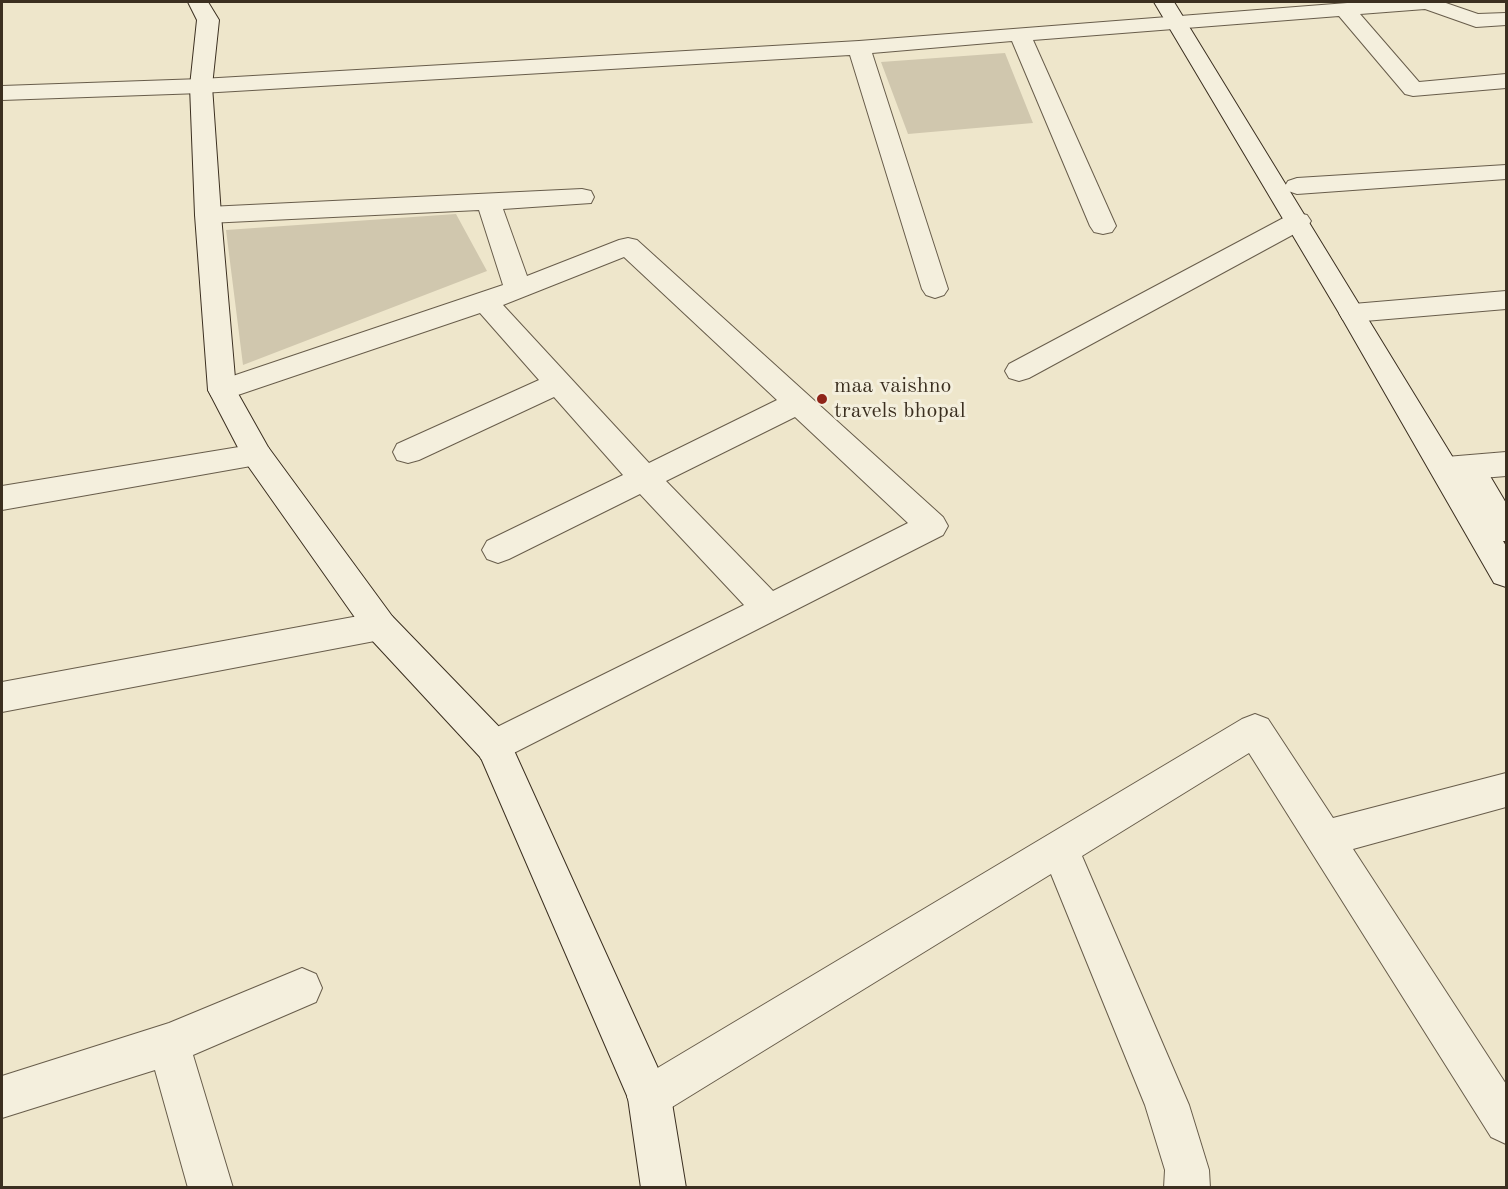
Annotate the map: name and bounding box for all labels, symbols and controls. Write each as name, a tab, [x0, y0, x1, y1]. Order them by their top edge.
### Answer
place label: maa vaishno travels bhopal	[834, 373, 966, 424]
marker: maa vaishno travels bhopal	[815, 392, 829, 406]

